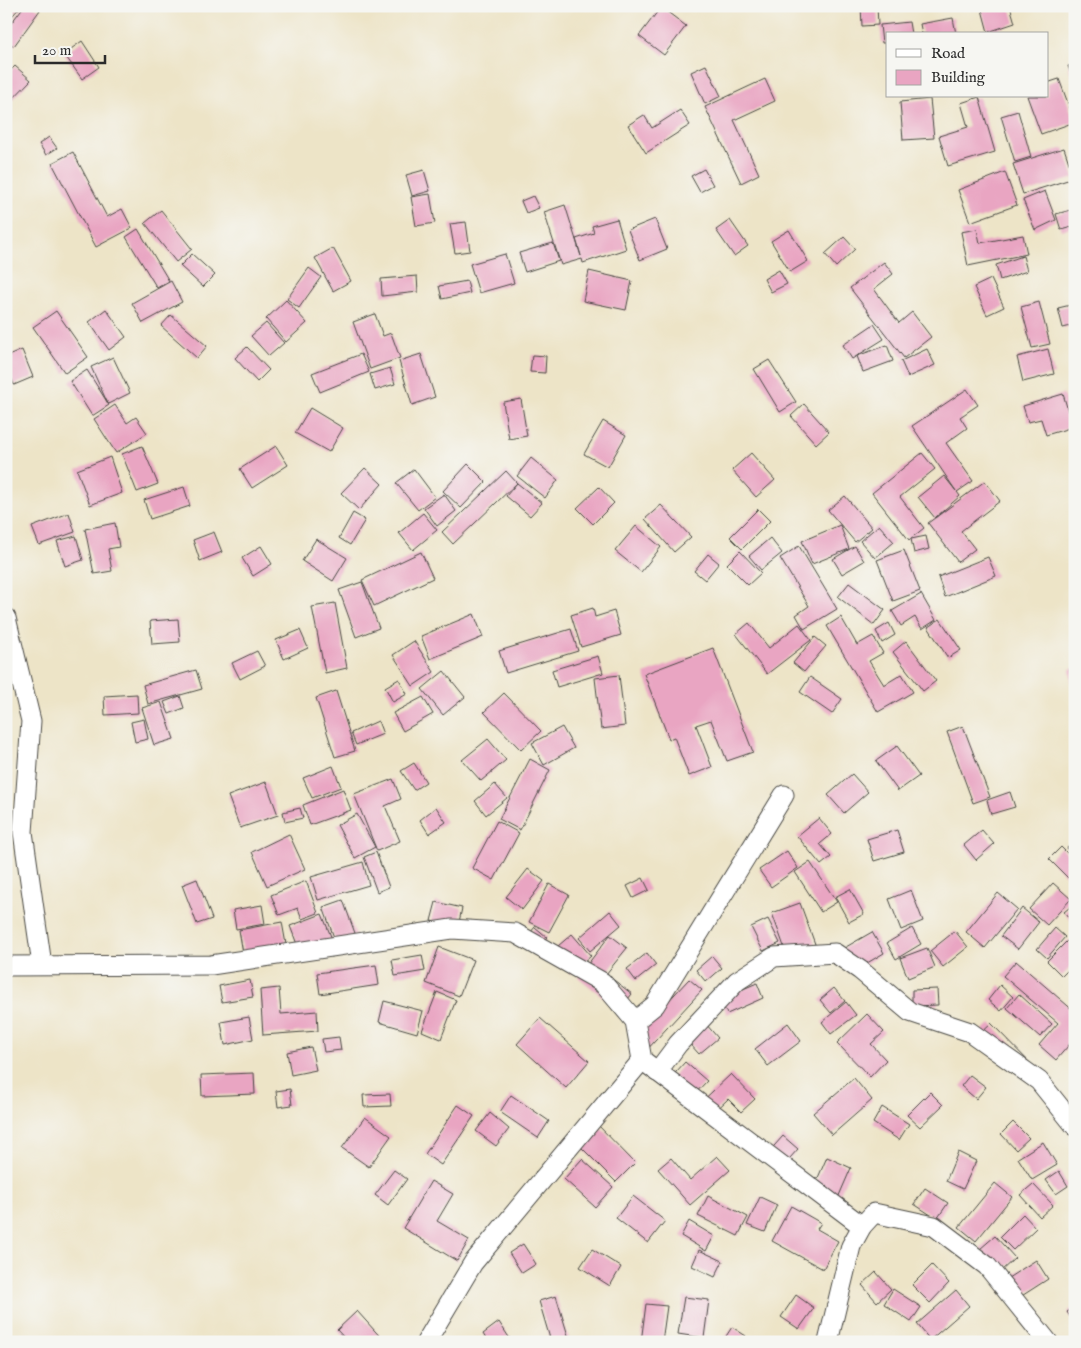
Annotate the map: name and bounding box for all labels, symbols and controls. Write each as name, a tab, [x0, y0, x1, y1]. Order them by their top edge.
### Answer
scale bar	[35, 32, 105, 64]
legend	[886, 32, 1048, 98]
text: 20 m	[42, 41, 72, 60]
text: Road	[931, 44, 966, 63]
text: Building	[931, 68, 986, 87]

